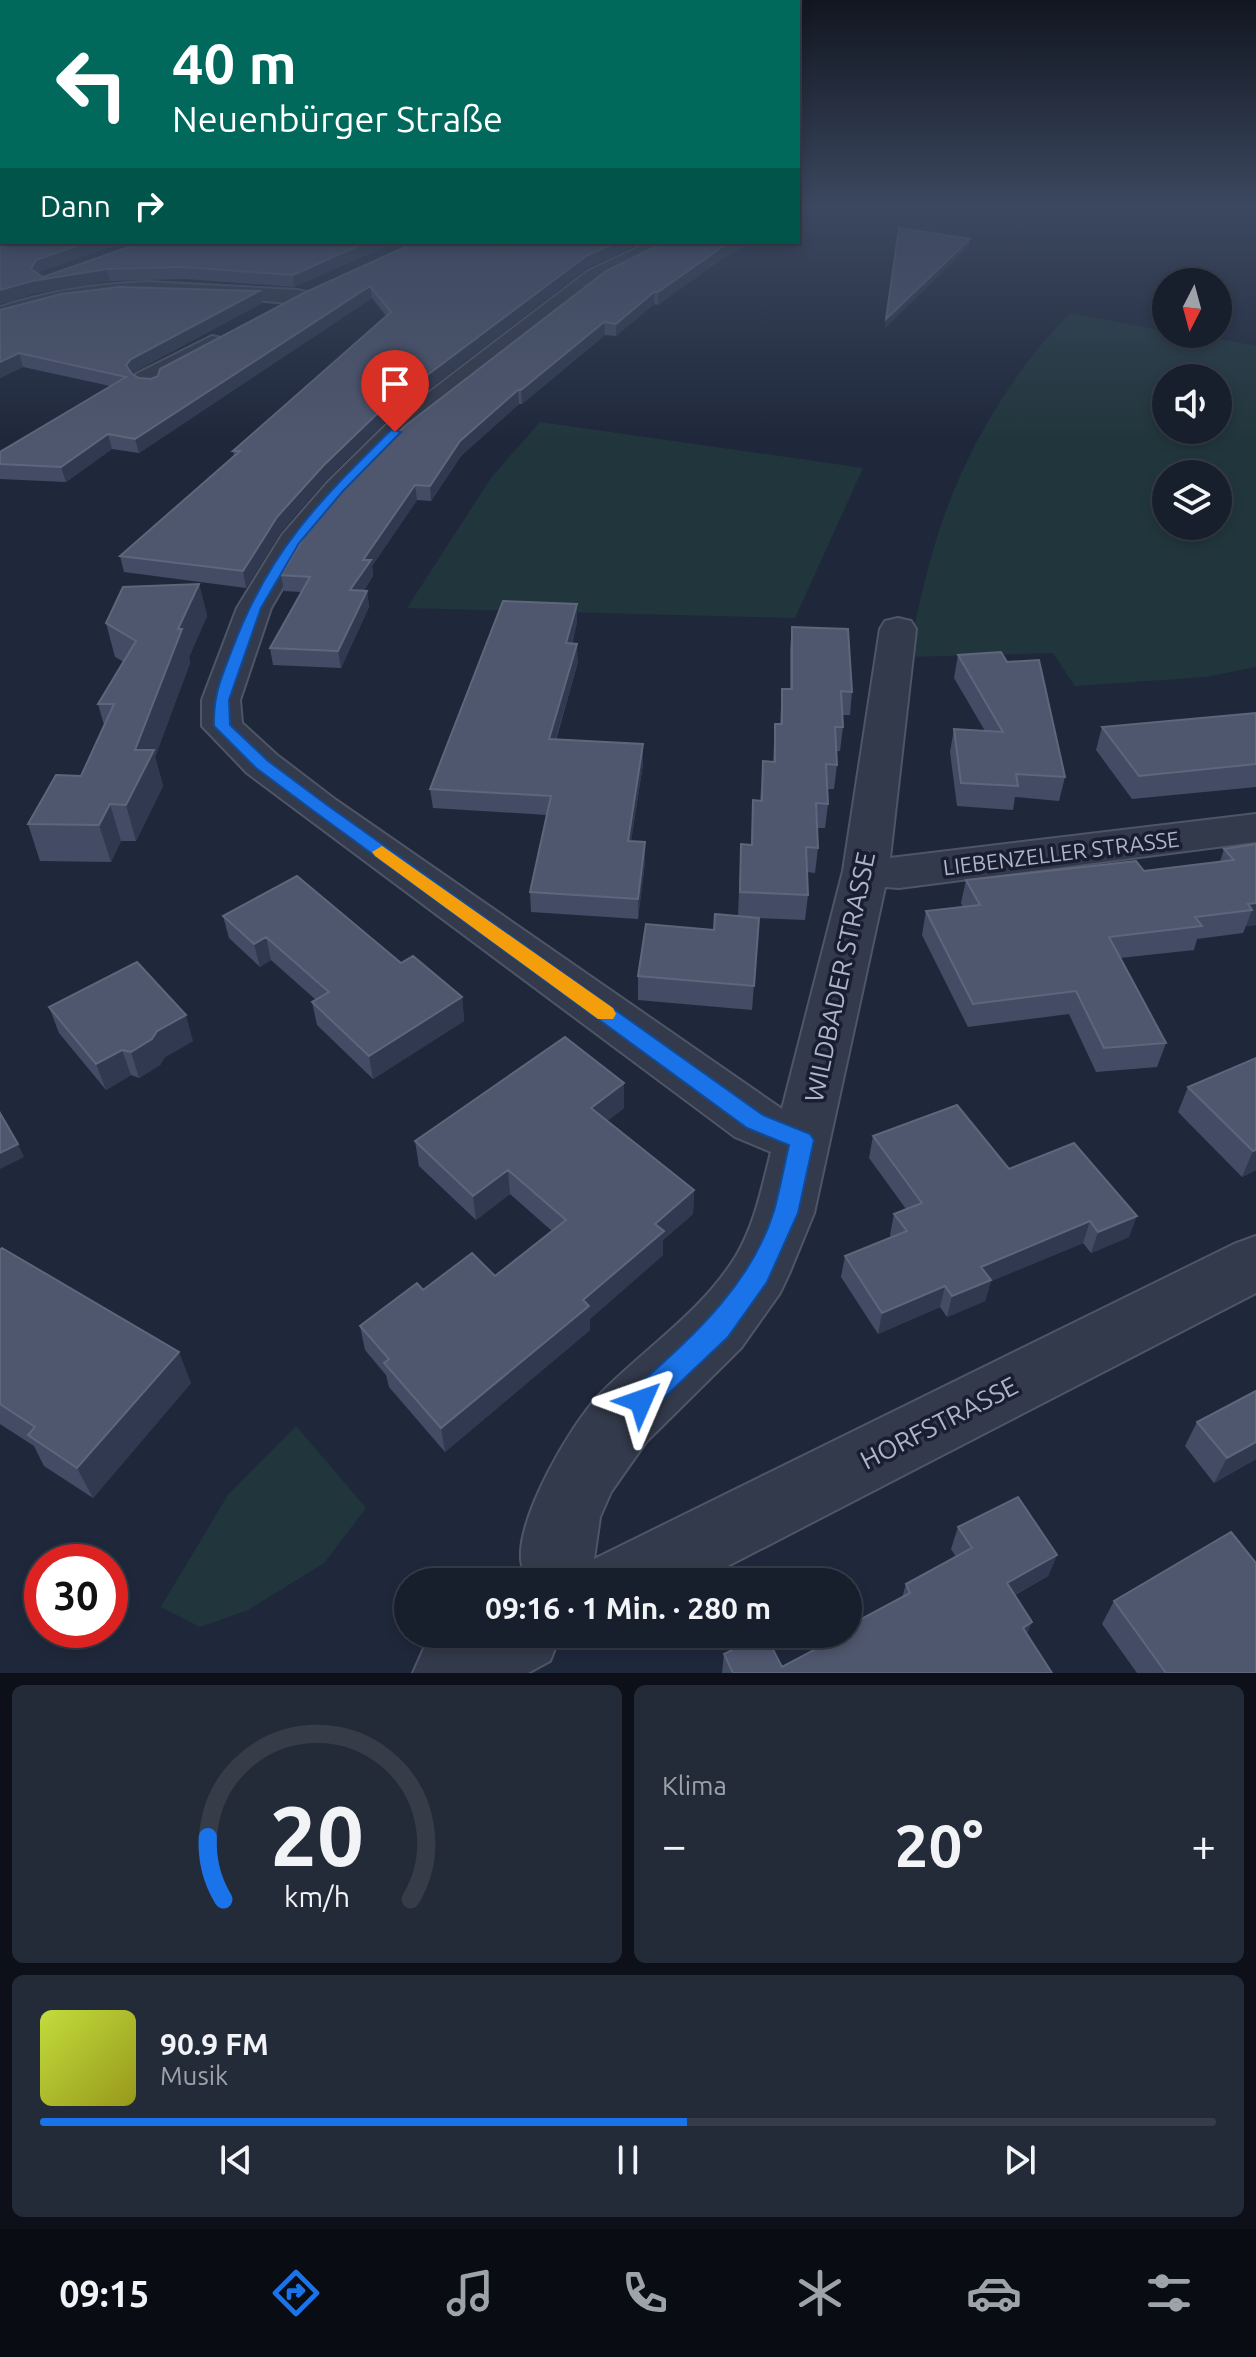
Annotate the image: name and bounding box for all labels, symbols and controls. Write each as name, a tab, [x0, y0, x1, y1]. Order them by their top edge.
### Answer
icon: left	[40, 32, 144, 136]
text: 40 m	[172, 32, 297, 95]
text: Neuenbürger Straße	[172, 98, 503, 139]
icon: right	[127, 184, 171, 228]
text: Dann	[40, 189, 111, 223]
north arrow	[1152, 268, 1232, 348]
map controls	[1152, 268, 1232, 540]
pin	[361, 350, 429, 432]
icon: arrive	[373, 362, 417, 406]
button: sound	[1152, 364, 1232, 444]
button: layers	[1152, 460, 1232, 540]
street label: LIEBENZELLER STRASSE	[941, 826, 1180, 879]
street label: WILDBADER STRASSE	[799, 849, 880, 1105]
position arrow	[599, 1359, 683, 1443]
street label: HORFSTRASSE	[855, 1371, 1022, 1475]
speed limit sign: 30	[24, 1544, 128, 1648]
text: 09:16 · 1 Min. · 280 m	[485, 1591, 771, 1625]
text: Klima	[662, 1771, 727, 1800]
text: 20	[270, 1788, 364, 1882]
text: 20°	[895, 1811, 983, 1878]
text: −	[662, 1820, 687, 1869]
text: +	[1191, 1820, 1216, 1869]
text: km/h	[284, 1880, 350, 1912]
text: 90.9 FM	[160, 2027, 269, 2061]
text: Musik	[160, 2061, 228, 2090]
icon: previous	[214, 2138, 258, 2182]
icon: pause	[606, 2138, 650, 2182]
icon: next	[998, 2138, 1042, 2182]
icon: directions	[268, 2265, 324, 2321]
icon: music	[442, 2265, 498, 2321]
icon: phone	[617, 2265, 673, 2321]
icon: climate	[792, 2265, 848, 2321]
icon: car	[966, 2265, 1022, 2321]
icon: filters	[1141, 2265, 1197, 2321]
text: 09:15	[59, 2273, 149, 2314]

